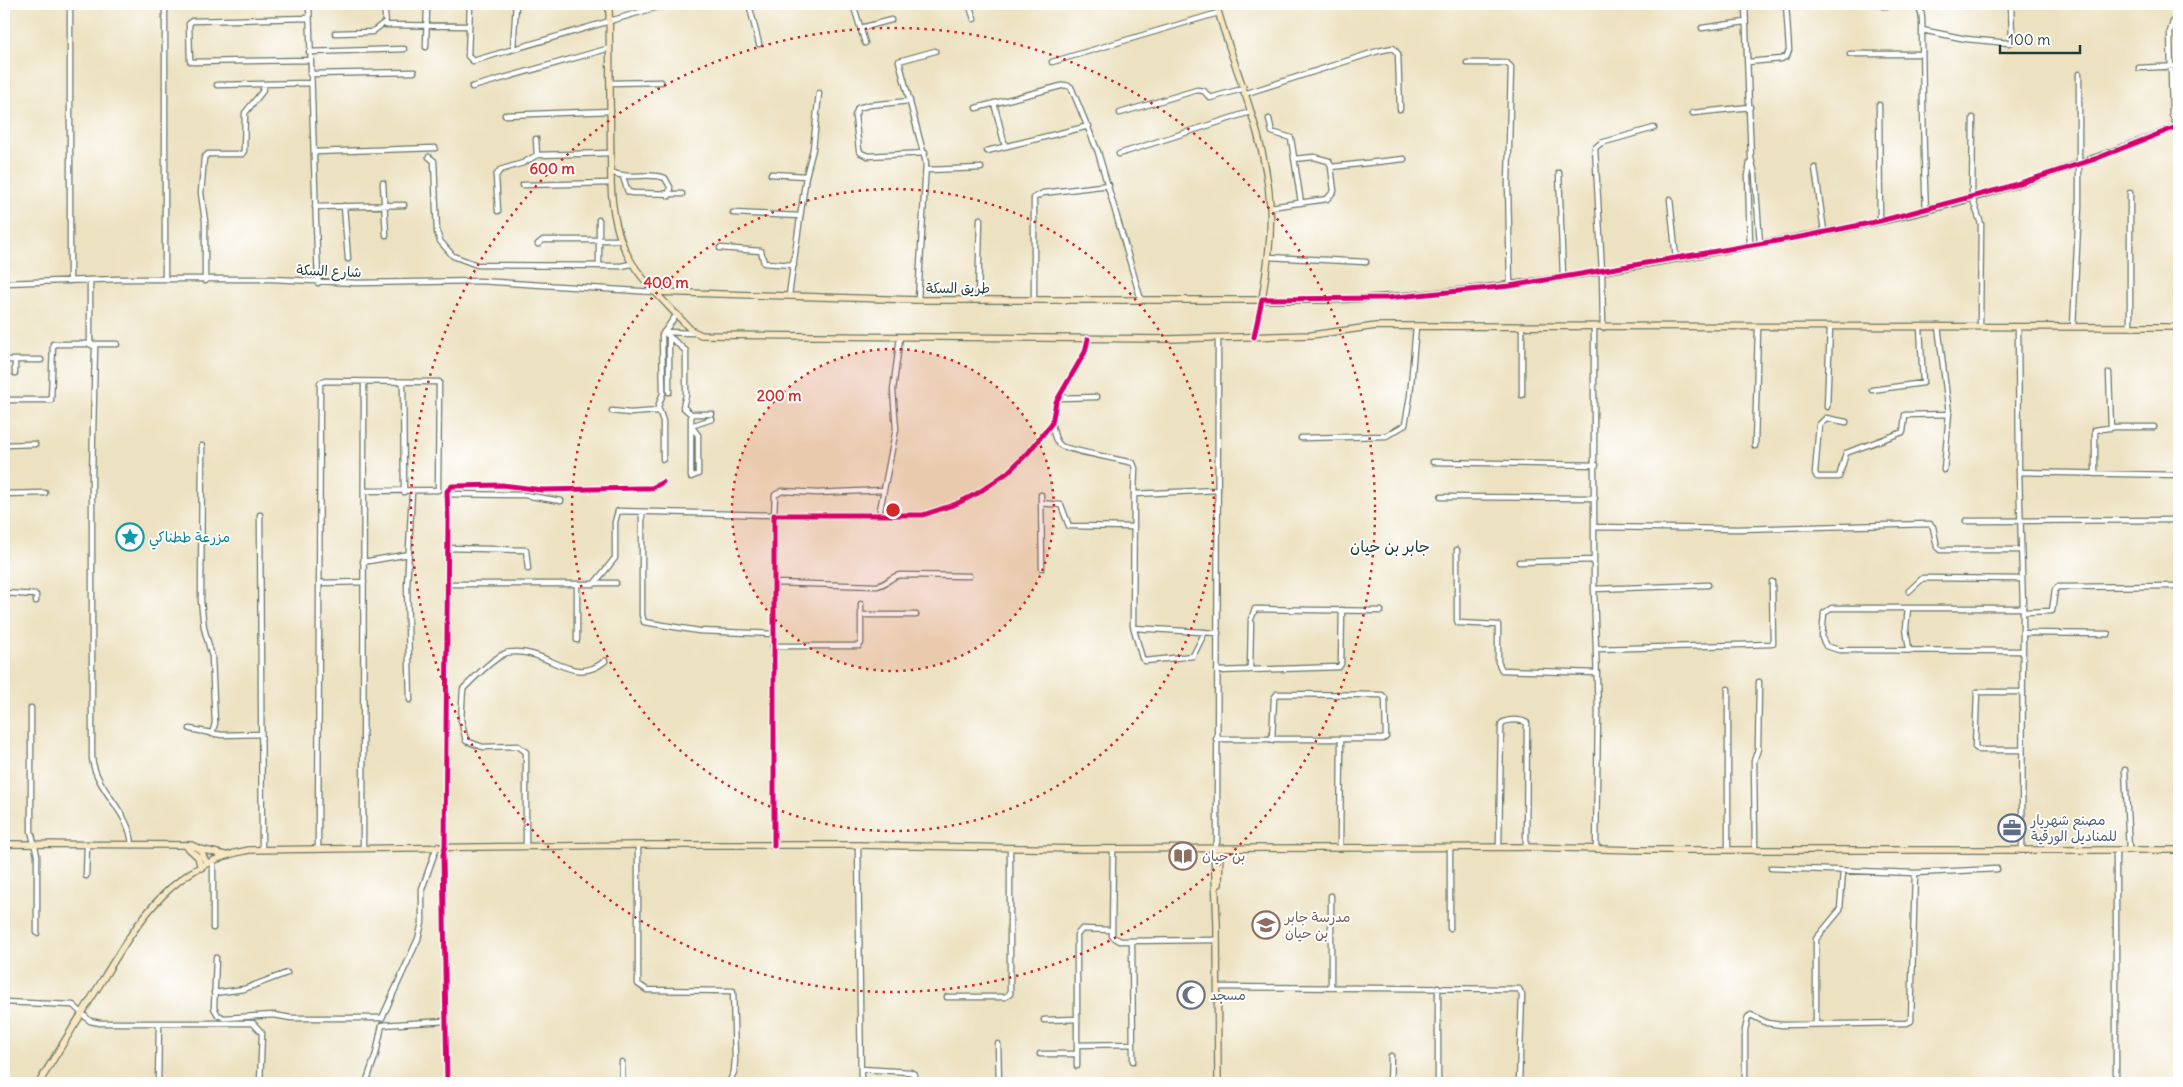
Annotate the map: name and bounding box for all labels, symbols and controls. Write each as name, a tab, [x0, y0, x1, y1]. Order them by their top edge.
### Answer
scale bar	[2000, 22, 2080, 54]
text: 100 m	[2008, 30, 2050, 49]
text: 600 m	[529, 159, 575, 178]
street label: شارع السكة	[296, 261, 362, 282]
text: 400 m	[643, 273, 689, 292]
street label: طريق السكة	[926, 279, 990, 297]
text: 200 m	[757, 386, 801, 405]
centre of rings	[884, 501, 902, 519]
place icon: مزرعة ططناكي	[115, 522, 145, 552]
place label: مزرعة ططناكي	[149, 528, 230, 550]
district label: جابر بن حيان	[1350, 536, 1430, 556]
place label: مصنع شهريار للمناديل الورقية	[2030, 811, 2117, 846]
office icon: مصنع شهريار للمناديل الورقية	[1997, 813, 2027, 843]
library icon: بن حيان	[1168, 841, 1198, 871]
place label: بن حيان	[1202, 847, 1245, 865]
place label: مدرسة جابر بن حيان	[1284, 908, 1351, 942]
school or university icon: مدرسة جابر بن حيان	[1251, 910, 1281, 940]
mosque icon: مسجد	[1176, 980, 1206, 1010]
place label: مسجد	[1210, 986, 1246, 1004]

